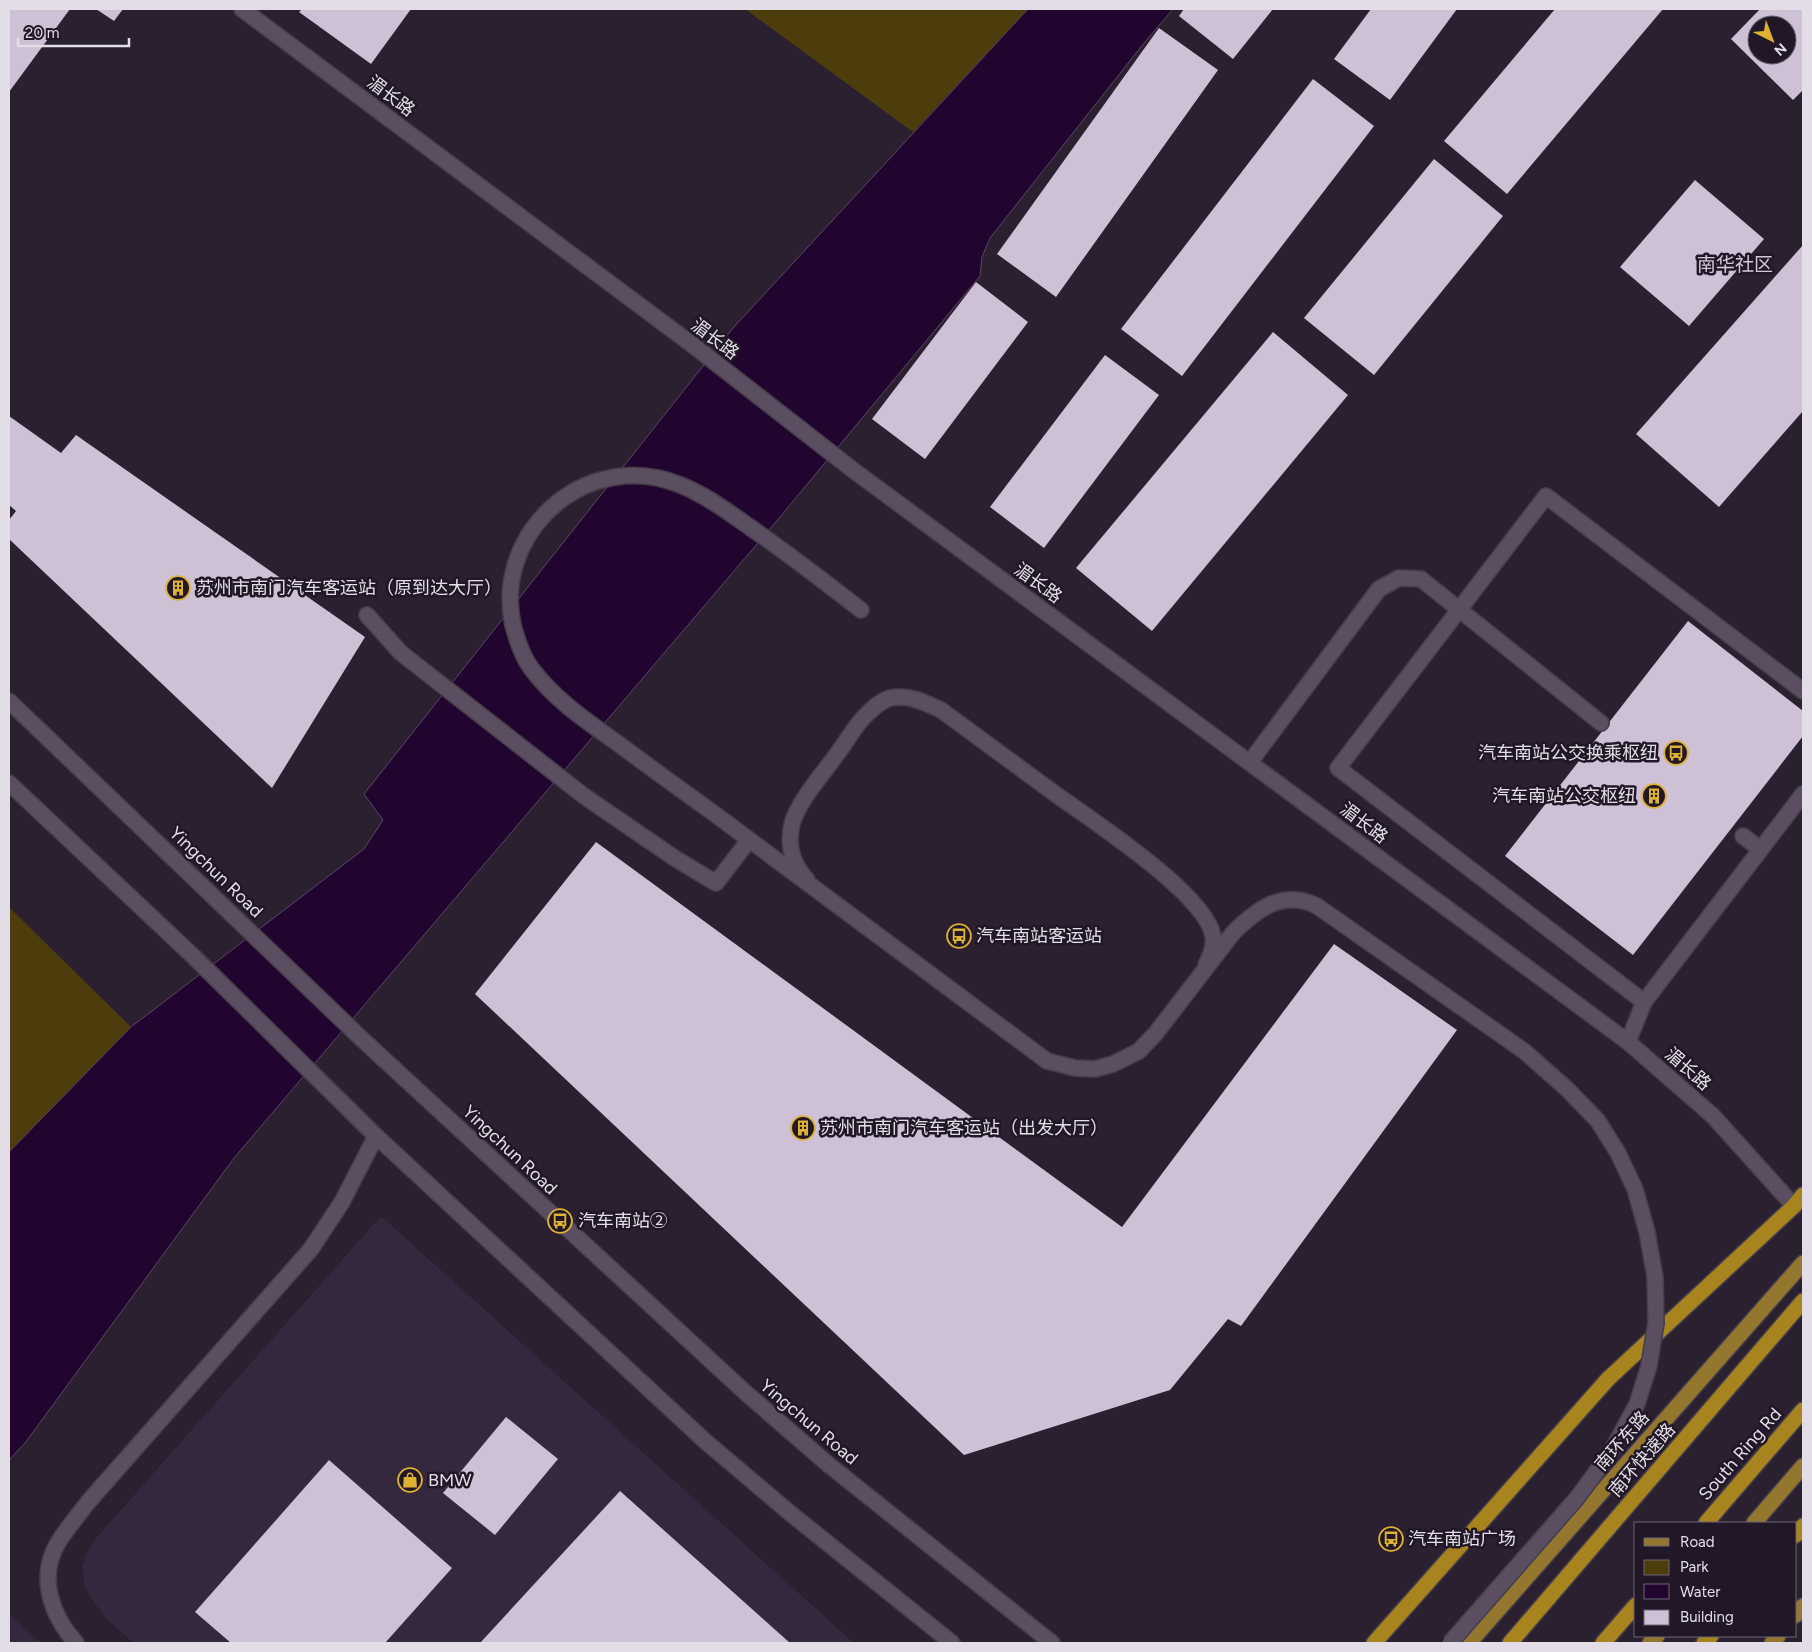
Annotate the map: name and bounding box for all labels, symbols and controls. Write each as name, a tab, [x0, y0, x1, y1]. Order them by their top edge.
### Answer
scale bar	[18, 15, 129, 47]
north arrow	[1747, 15, 1797, 65]
text: 20 m	[25, 24, 59, 42]
text: N	[1771, 39, 1790, 59]
street label: 湄长路	[363, 71, 419, 121]
district label: 南华社区	[1697, 253, 1773, 276]
street label: 湄长路	[687, 314, 743, 364]
street label: 湄长路	[1010, 558, 1066, 608]
building icon: 苏州市南门汽车客运站（原到达大厅）	[165, 575, 191, 601]
place label: 苏州市南门汽车客运站（原到达大厅）	[196, 577, 502, 599]
bus stop icon: 汽车南站公交换乘枢纽	[1663, 740, 1689, 766]
place label: 汽车南站公交换乘枢纽	[1478, 742, 1658, 764]
building icon: 汽车南站公交枢纽	[1641, 783, 1667, 809]
place label: 汽车南站公交枢纽	[1492, 785, 1636, 807]
street label: 湄长路	[1336, 798, 1392, 848]
street label: Yingchun Road	[165, 822, 267, 922]
bus stop icon: 汽车南站客运站	[946, 923, 972, 949]
place label: 汽车南站客运站	[976, 925, 1102, 947]
street label: 湄长路	[1660, 1043, 1716, 1095]
street label: Yingchun Road	[458, 1101, 562, 1199]
building icon: 苏州市南门汽车客运站（出发大厅）	[790, 1115, 816, 1141]
place label: 苏州市南门汽车客运站（出发大厅）	[820, 1117, 1108, 1139]
bus stop icon: 汽车南站②	[547, 1208, 573, 1234]
place label: 汽车南站②	[578, 1210, 668, 1232]
street label: Yingchun Road	[755, 1375, 863, 1469]
street label: South Ring Rd	[1694, 1403, 1786, 1505]
street label: 南环东路	[1590, 1407, 1654, 1475]
street label: 南环快速路	[1604, 1419, 1680, 1501]
shop icon: BMW	[397, 1467, 423, 1493]
place label: BMW	[428, 1469, 472, 1491]
legend	[1634, 1522, 1797, 1637]
bus stop icon: 汽车南站广场	[1378, 1526, 1404, 1552]
place label: 汽车南站广场	[1408, 1528, 1516, 1550]
text: Road	[1680, 1533, 1715, 1551]
text: Park	[1680, 1558, 1709, 1576]
text: Water	[1680, 1583, 1720, 1601]
text: Building	[1680, 1608, 1734, 1626]

